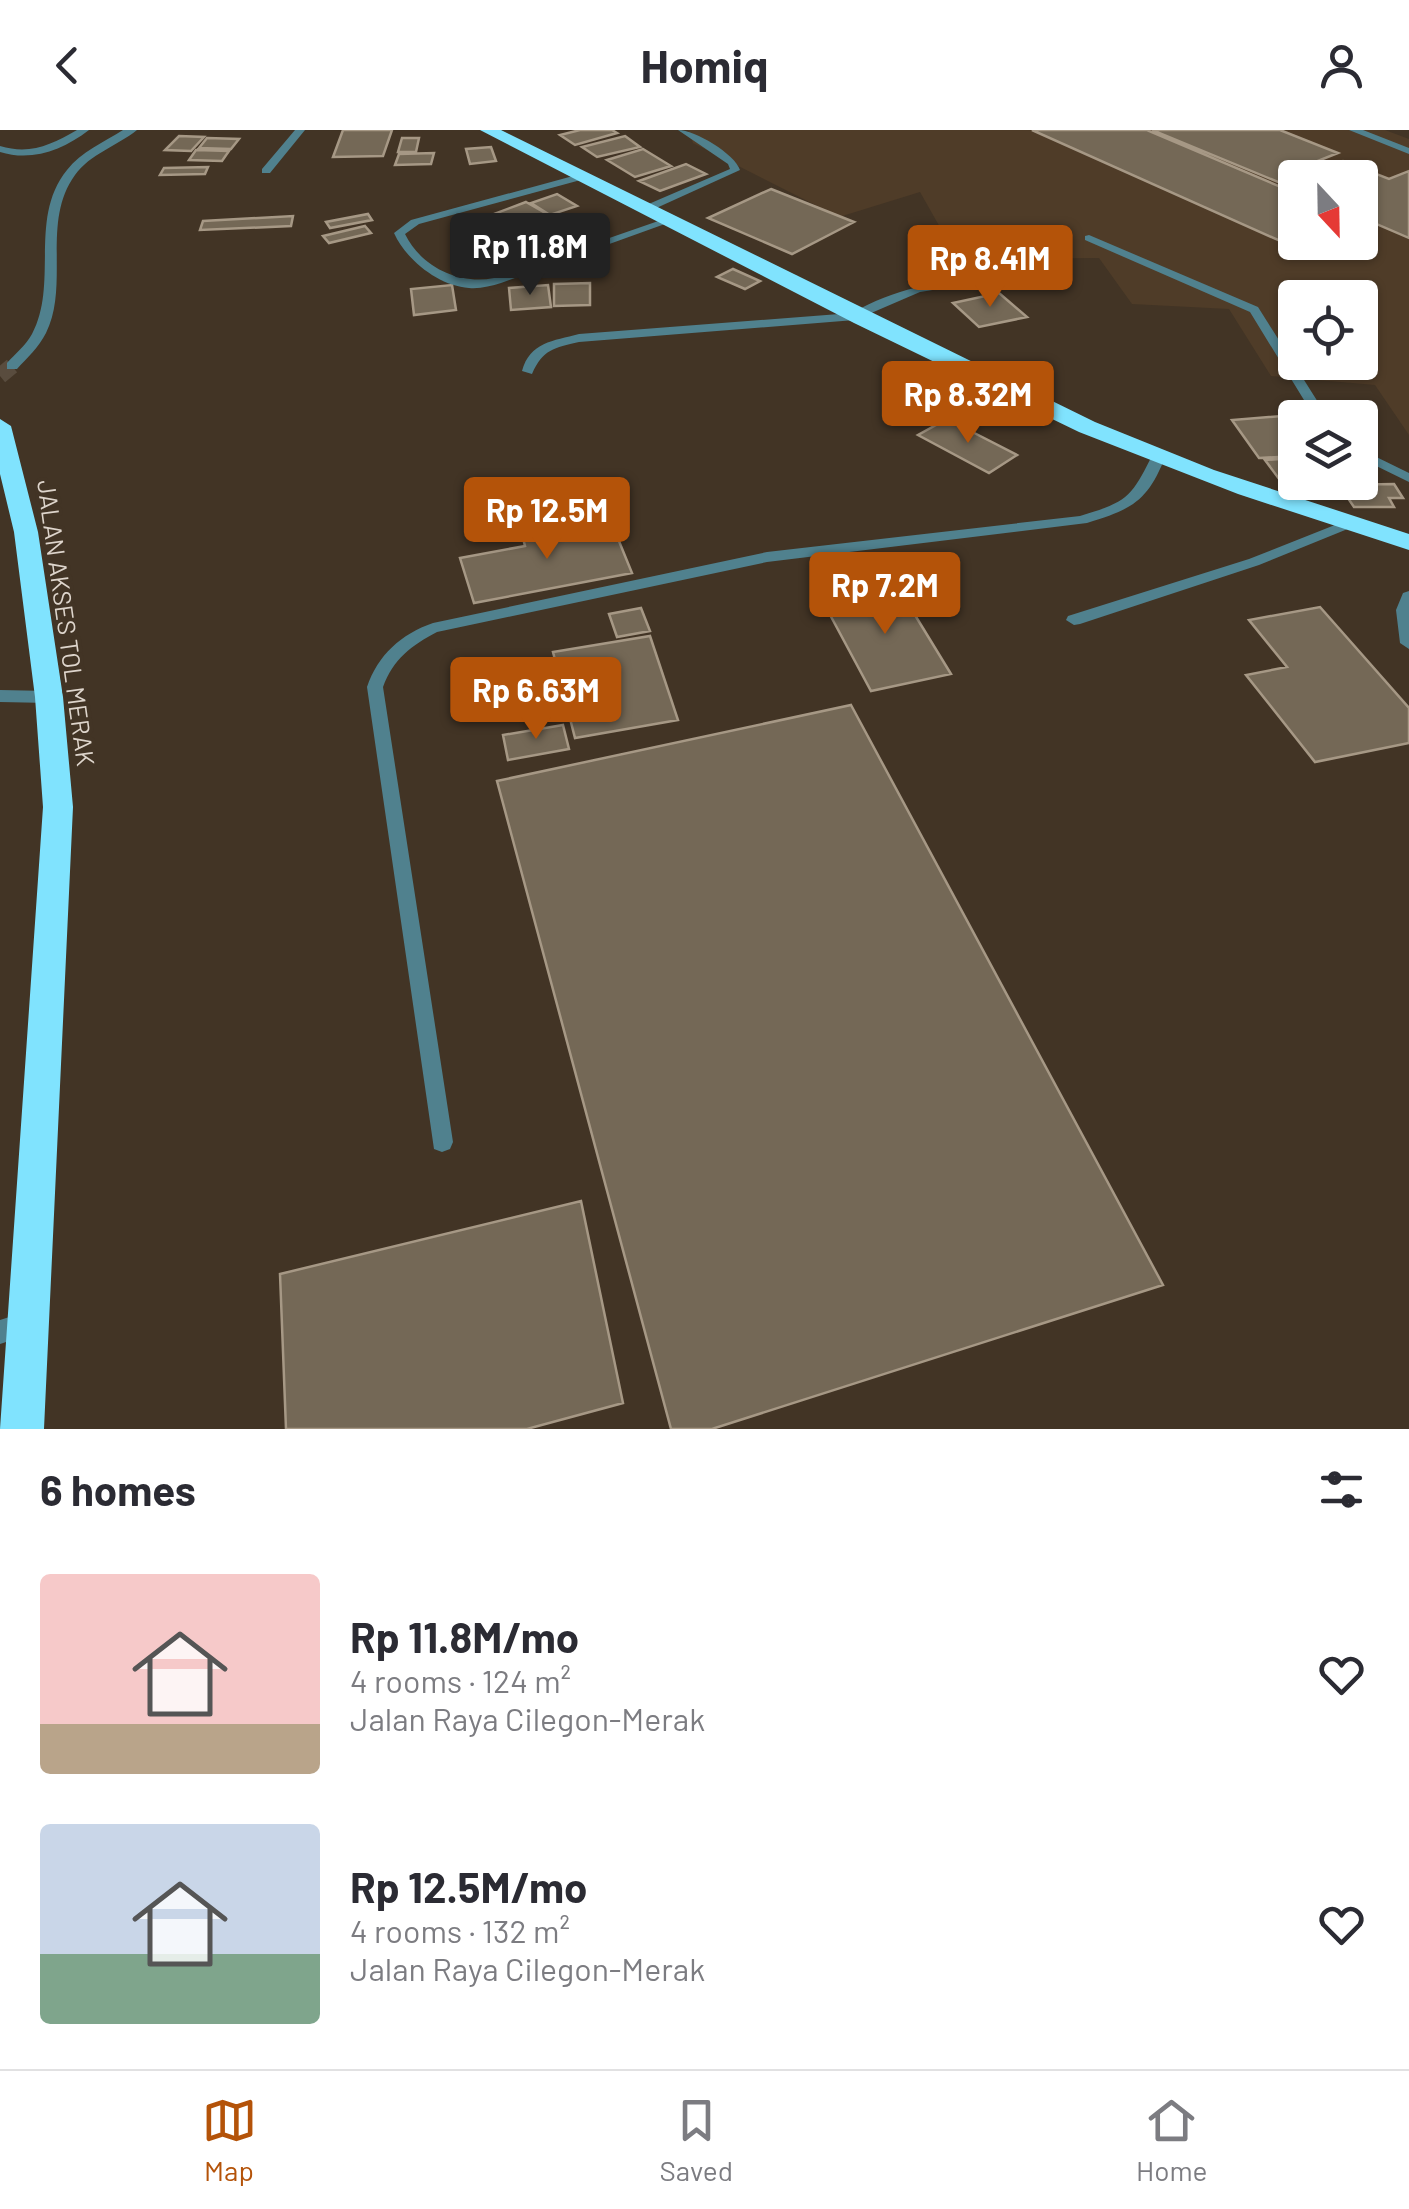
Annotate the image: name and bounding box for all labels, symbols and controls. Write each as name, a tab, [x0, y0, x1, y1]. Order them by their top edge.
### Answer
icon: back	[40, 38, 95, 93]
text: Homiq	[641, 38, 768, 92]
icon: person	[1314, 38, 1369, 93]
north arrow	[1278, 160, 1378, 260]
map controls	[1278, 160, 1378, 500]
pin: Rp 11.8M	[427, 213, 633, 298]
pin: Rp 8.41M	[887, 225, 1093, 310]
text: Rp 11.8M	[472, 226, 588, 264]
text: Rp 8.41M	[930, 238, 1050, 276]
button: locate	[1278, 280, 1378, 380]
pin: Rp 8.32M	[865, 361, 1071, 446]
text: Rp 8.32M	[904, 374, 1032, 412]
button: layers	[1278, 400, 1378, 500]
pin: Rp 12.5M	[444, 477, 650, 562]
street label: JALAN AKSES TOL MERAK	[32, 478, 102, 768]
text: Rp 12.5M	[486, 490, 608, 528]
pin: Rp 7.2M	[793, 552, 977, 637]
text: Rp 7.2M	[831, 565, 939, 603]
pin: Rp 6.63M	[433, 657, 639, 742]
text: Rp 6.63M	[472, 670, 600, 708]
icon: filters	[1314, 1462, 1369, 1517]
text: 6 homes	[40, 1464, 196, 1514]
text: Rp 11.8M/mo	[350, 1611, 579, 1661]
icon: home	[120, 1614, 240, 1734]
icon: heart	[1314, 1647, 1369, 1702]
text: 4 rooms · 124 m²	[350, 1661, 571, 1699]
text: Jalan Raya Cilegon-Merak	[350, 1699, 705, 1737]
text: Rp 12.5M/mo	[350, 1861, 587, 1911]
icon: home	[120, 1864, 240, 1984]
icon: heart	[1314, 1897, 1369, 1952]
text: 4 rooms · 132 m²	[350, 1911, 570, 1949]
text: Jalan Raya Cilegon-Merak	[350, 1949, 705, 1987]
tab: Map	[202, 2093, 257, 2187]
tab: Saved	[660, 2093, 733, 2187]
tab: Home	[1136, 2093, 1207, 2187]

